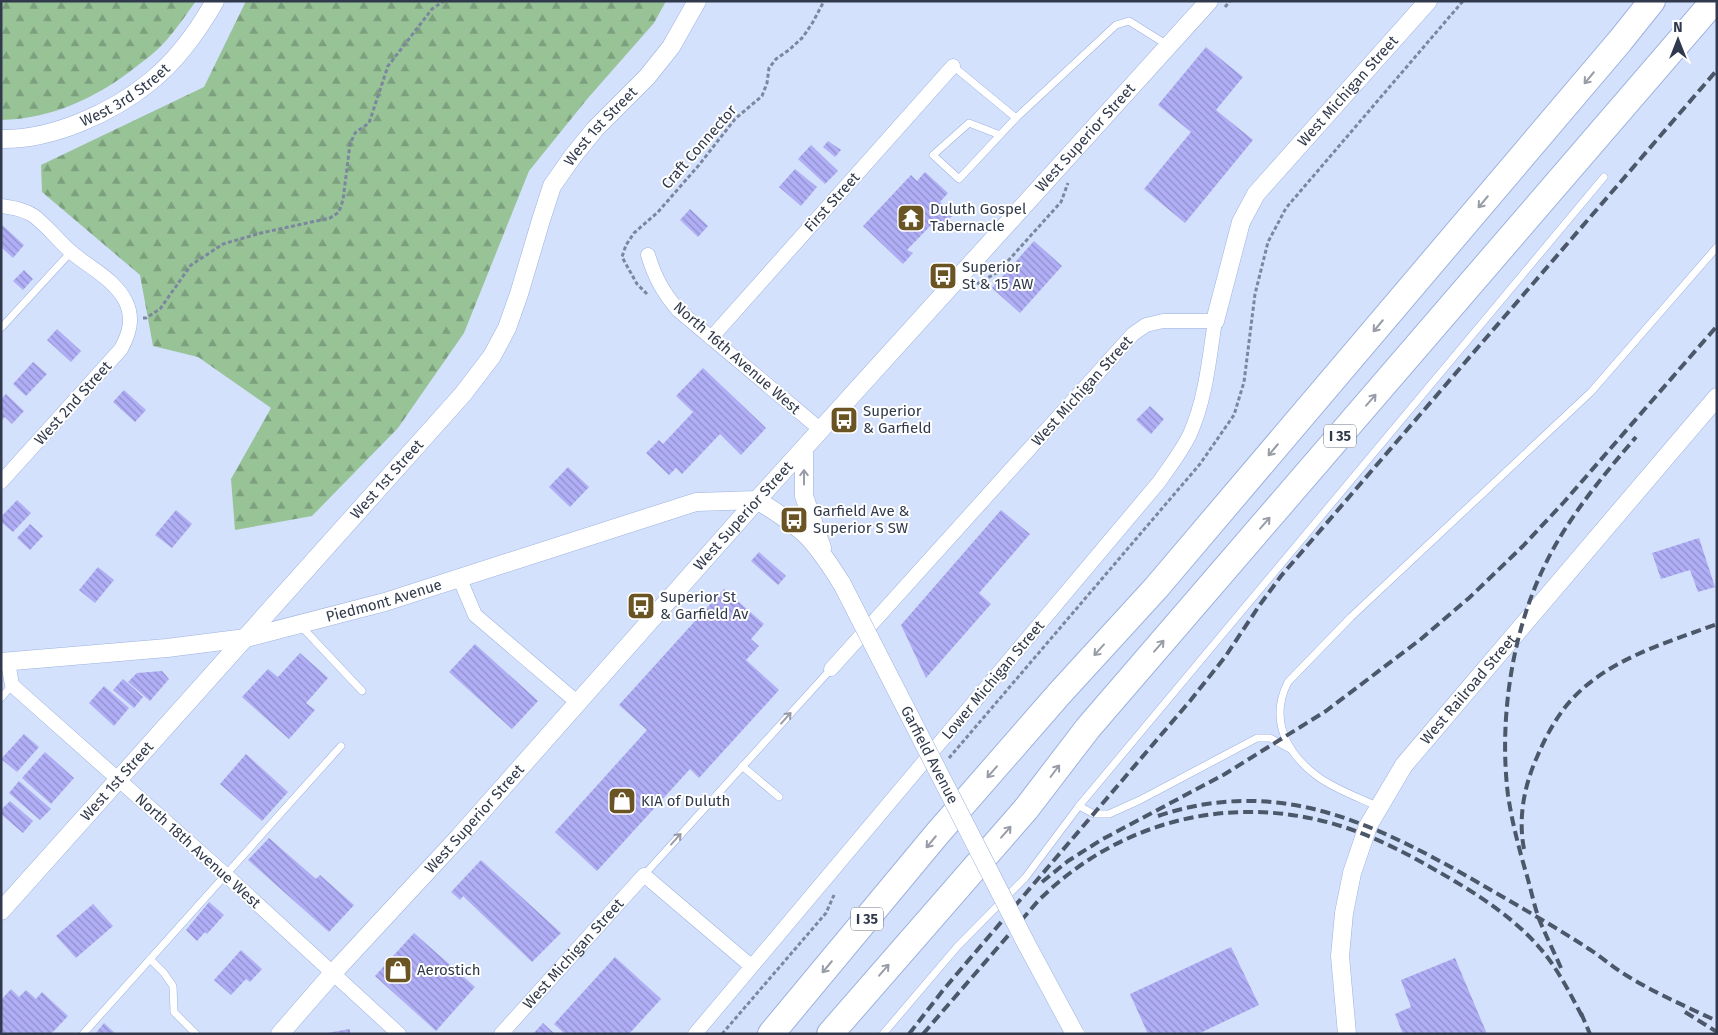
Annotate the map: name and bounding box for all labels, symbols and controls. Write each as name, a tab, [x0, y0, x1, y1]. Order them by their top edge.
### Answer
north arrow	[1653, 15, 1703, 65]
text: N	[1673, 19, 1683, 36]
street label: West Michigan Street	[1294, 32, 1402, 150]
street label: West 3rd Street	[77, 59, 174, 130]
one-way arrow	[1583, 72, 1594, 85]
street label: West Superior Street	[1032, 79, 1139, 196]
street label: West 1st Street	[560, 83, 641, 169]
street label: Craft Connector	[658, 101, 741, 193]
street label: First Street	[801, 168, 864, 235]
one-way arrow	[1478, 196, 1489, 209]
place label: Duluth Gospel Tabernacle	[930, 200, 1027, 235]
temple icon: Duluth Gospel Tabernacle	[896, 203, 926, 233]
place label: Superior St & 15 AW	[962, 258, 1034, 293]
bus stop icon: Superior St & 15 AW	[928, 261, 958, 291]
street label: North 16th Avenue West	[670, 298, 805, 418]
one-way arrow	[1373, 319, 1384, 332]
street label: West Michigan Street	[1028, 332, 1137, 450]
street label: West 2nd Street	[31, 357, 116, 449]
one-way arrow	[1365, 393, 1377, 406]
place label: Superior & Garfield	[863, 402, 931, 437]
bus stop icon: Superior & Garfield	[829, 405, 859, 435]
road number: I 35	[1324, 424, 1356, 448]
street label: West 1st Street	[347, 435, 427, 523]
one-way arrow	[1268, 443, 1279, 456]
street label: West Superior Street	[690, 457, 797, 574]
one-way arrow	[799, 469, 809, 486]
place label: Garfield Ave & Superior S SW	[813, 502, 910, 537]
bus stop icon: Garfield Ave & Superior S SW	[779, 505, 809, 535]
one-way arrow	[1259, 516, 1271, 529]
street label: Piedmont Avenue	[324, 575, 444, 626]
place label: Superior St & Garfield Av	[660, 588, 749, 623]
bus stop icon: Superior St & Garfield Av	[626, 591, 656, 621]
street label: Lower Michigan Street	[938, 616, 1048, 743]
street label: West Railroad Street	[1417, 630, 1520, 748]
one-way arrow	[1153, 639, 1165, 652]
one-way arrow	[1093, 644, 1105, 657]
street label: Garfield Avenue	[897, 703, 962, 807]
one-way arrow	[780, 712, 792, 725]
street label: West 1st Street	[77, 737, 158, 825]
street label: West Superior Street	[421, 760, 528, 877]
one-way arrow	[1050, 764, 1060, 778]
one-way arrow	[986, 765, 997, 778]
shop icon: KIA of Duluth	[607, 786, 637, 816]
street label: North 18th Avenue West	[132, 790, 265, 912]
place label: KIA of Duluth	[641, 792, 730, 810]
one-way arrow	[1000, 826, 1011, 839]
one-way arrow	[671, 832, 682, 845]
one-way arrow	[925, 835, 936, 848]
street label: West Michigan Street	[519, 894, 628, 1013]
road number: I 35	[851, 908, 883, 931]
shop icon: Aerostich	[383, 955, 413, 985]
one-way arrow	[821, 960, 832, 973]
place label: Aerostich	[417, 961, 480, 979]
one-way arrow	[879, 964, 890, 977]

